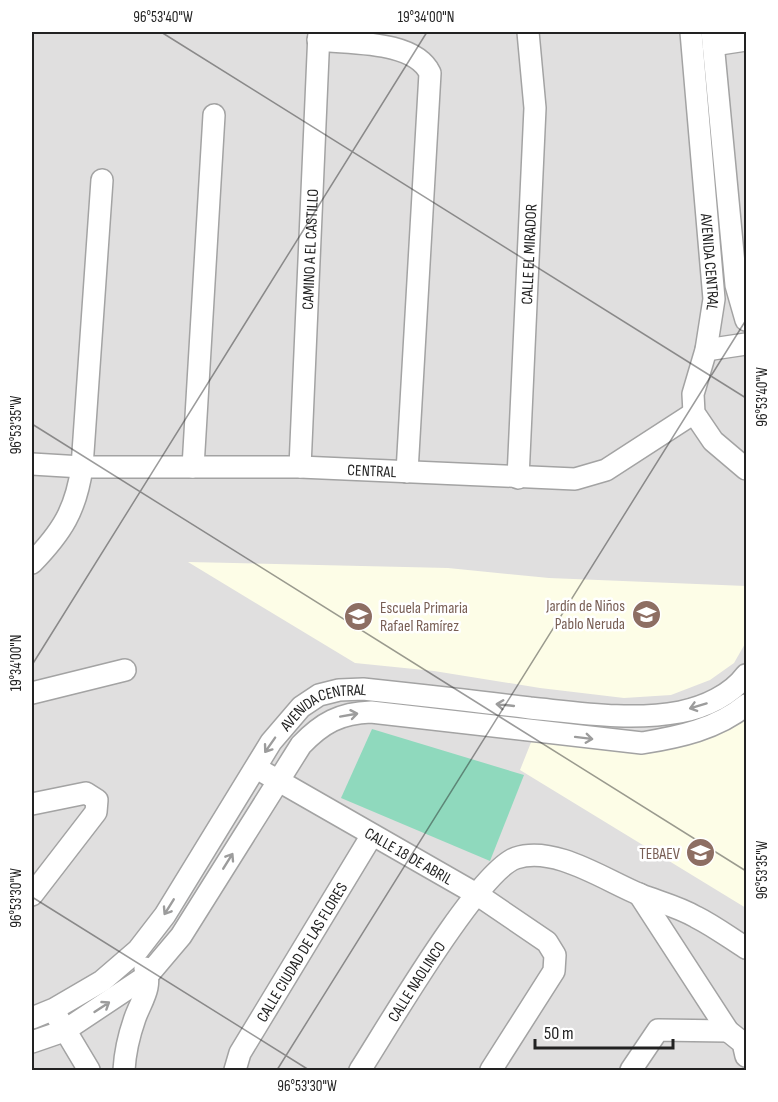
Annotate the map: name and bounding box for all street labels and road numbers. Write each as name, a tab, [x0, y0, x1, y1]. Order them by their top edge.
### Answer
street label: CAMINO A EL CASTILLO	[299, 188, 323, 310]
street label: CALLE EL MIRADOR	[518, 204, 542, 305]
street label: AVENIDA CENTRAL	[696, 212, 722, 312]
street label: CENTRAL	[347, 461, 397, 482]
street label: AVENIDA CENTRAL	[276, 681, 367, 736]
street label: CALLE 18 DE ABRIL	[361, 824, 456, 890]
street label: CALLE CIUDAD DE LAS FLORES	[253, 879, 352, 1026]
street label: CALLE NAOLINCO	[384, 938, 450, 1026]

